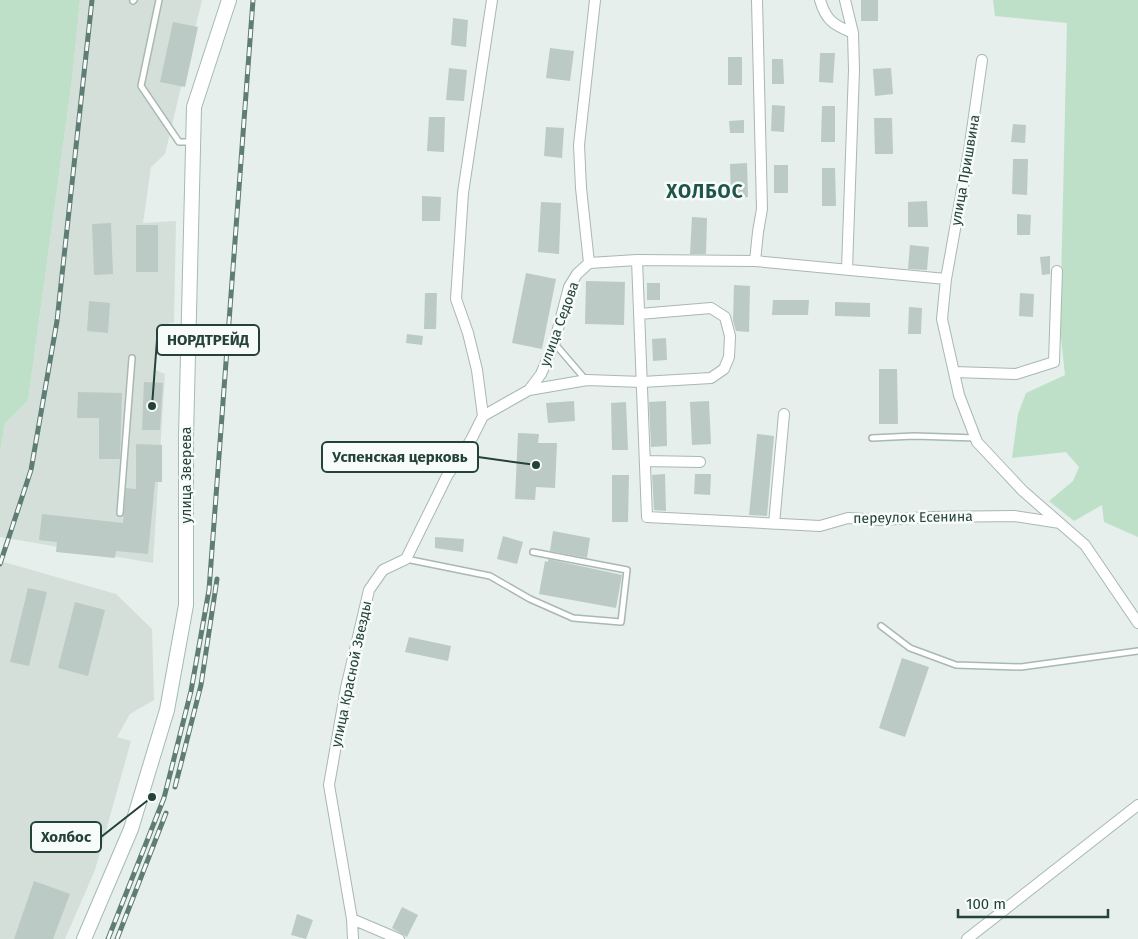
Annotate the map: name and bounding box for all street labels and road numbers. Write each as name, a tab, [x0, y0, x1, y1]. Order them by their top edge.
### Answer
street label: улица Пришвина	[947, 113, 984, 227]
street label: улица Седова	[536, 279, 583, 369]
street label: улица Зверева	[178, 427, 195, 523]
street label: переулок Есенина	[853, 508, 973, 527]
street label: улица Красной Звезды	[328, 599, 375, 749]

